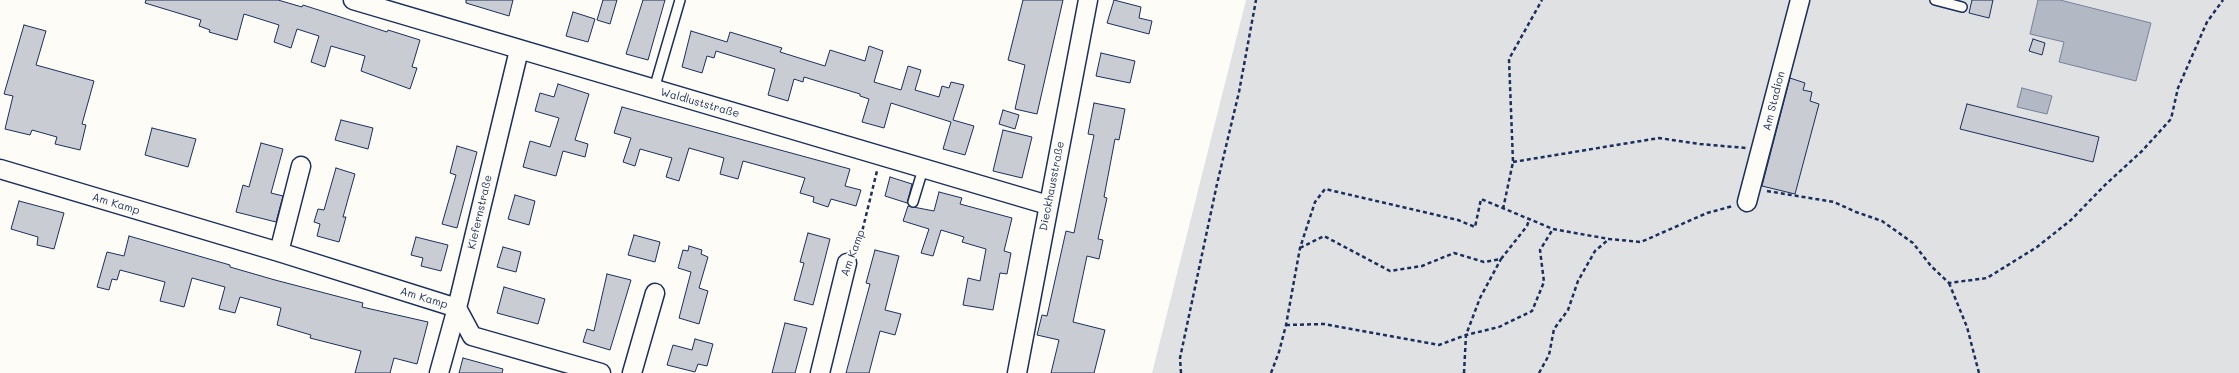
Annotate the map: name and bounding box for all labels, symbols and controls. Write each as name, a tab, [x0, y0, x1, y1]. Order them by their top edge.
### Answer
street label: Am Stadion	[1760, 70, 1788, 132]
street label: Waldluststraße	[659, 85, 741, 121]
street label: Dieckhausstraße	[1037, 140, 1067, 232]
street label: Kiefernstraße	[465, 174, 495, 250]
street label: Am Kamp	[91, 191, 141, 217]
street label: Am Kamp	[838, 228, 868, 278]
street label: Am Kamp	[399, 285, 449, 311]

